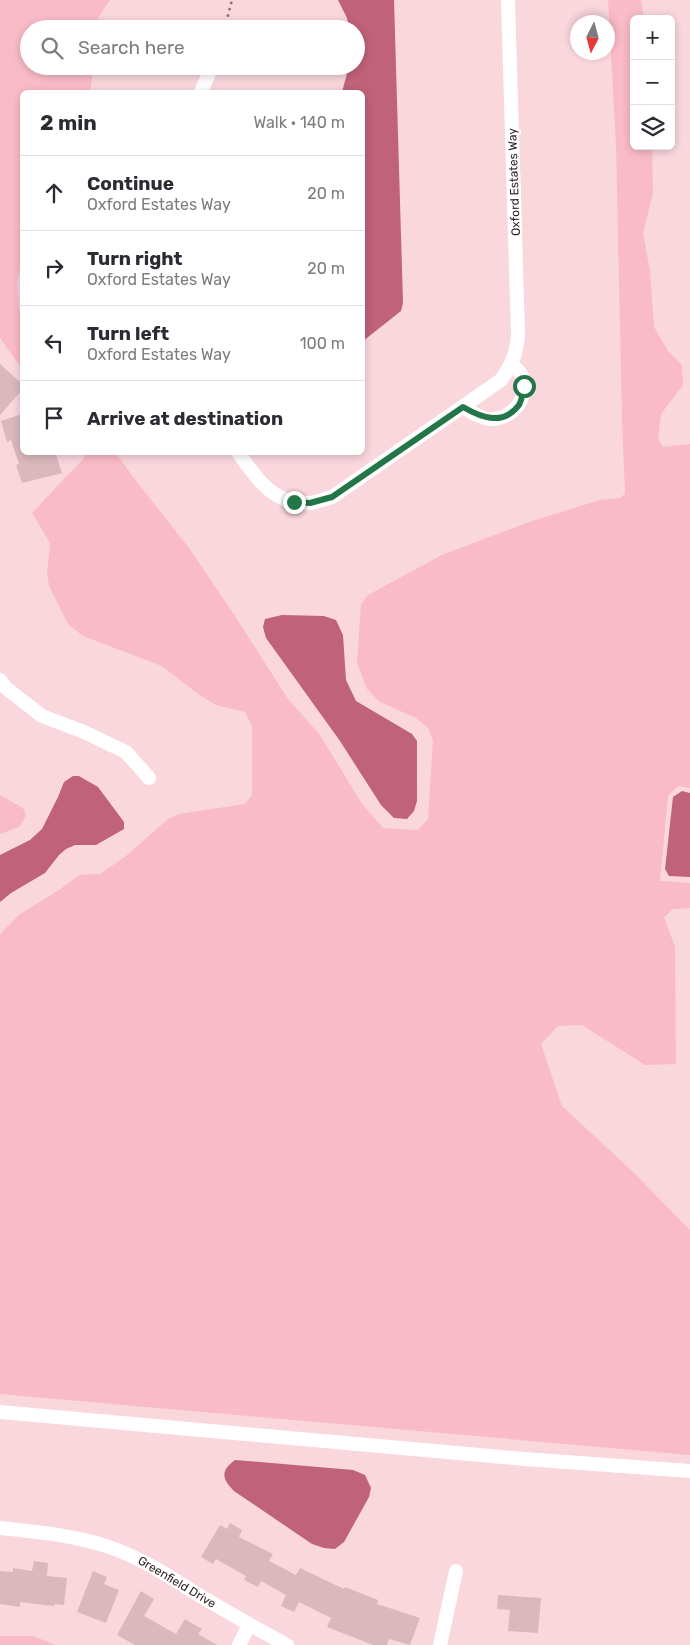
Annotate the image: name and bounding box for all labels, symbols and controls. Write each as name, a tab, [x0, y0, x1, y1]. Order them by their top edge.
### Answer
north arrow	[570, 15, 615, 60]
map controls	[630, 15, 675, 150]
button: +	[630, 15, 675, 60]
search box	[20, 20, 365, 75]
icon: search	[38, 34, 66, 62]
text: Search here	[78, 36, 185, 59]
button: −	[630, 60, 675, 105]
button: layers	[630, 105, 675, 150]
text: 2 min	[40, 110, 97, 135]
text: Walk · 140 m	[254, 113, 345, 132]
street label: Oxford Estates Way	[505, 127, 523, 236]
text: Continue	[87, 172, 174, 195]
icon: ahead	[40, 179, 68, 207]
text: 20 m	[307, 184, 345, 203]
text: Oxford Estates Way	[87, 195, 231, 214]
text: Turn right	[87, 247, 182, 270]
icon: right	[40, 254, 68, 282]
text: 20 m	[307, 259, 345, 278]
text: Oxford Estates Way	[87, 270, 231, 289]
text: Turn left	[87, 322, 169, 345]
icon: left	[40, 329, 68, 357]
text: 100 m	[300, 334, 345, 353]
text: Oxford Estates Way	[87, 345, 231, 364]
route start	[513, 375, 536, 398]
icon: arrive	[40, 404, 68, 432]
text: Arrive at destination	[87, 407, 283, 430]
route end	[283, 491, 306, 514]
street label: Greenfield Drive	[135, 1553, 219, 1611]

